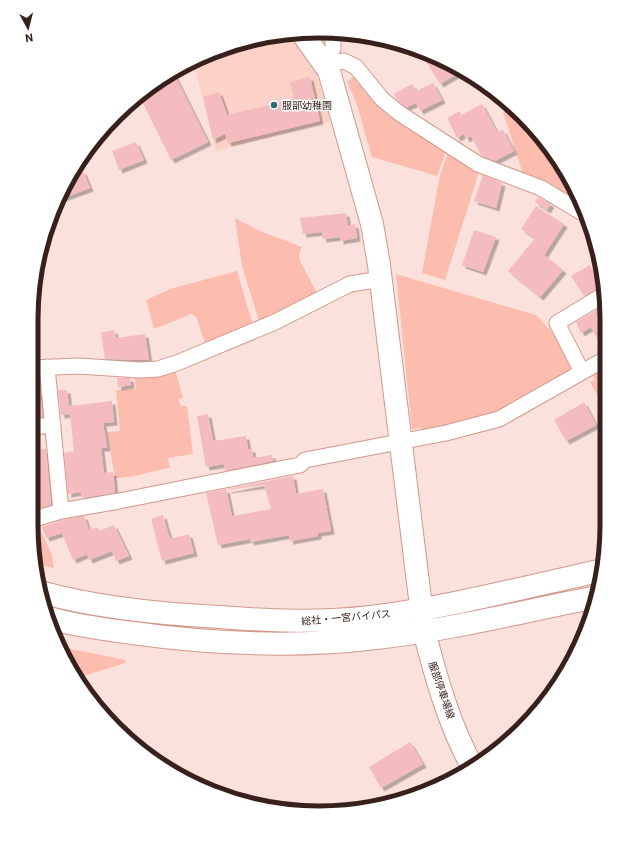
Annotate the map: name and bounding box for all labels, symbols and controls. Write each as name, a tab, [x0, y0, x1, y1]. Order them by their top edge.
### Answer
north arrow	[8, 8, 48, 48]
text: N	[24, 31, 34, 44]
marker: 服部幼稚園	[269, 100, 279, 110]
place label: 服部幼稚園	[282, 100, 332, 111]
street label: 総社・一宮バイパス	[301, 608, 391, 627]
street label: 服部停車場線	[427, 660, 456, 720]

